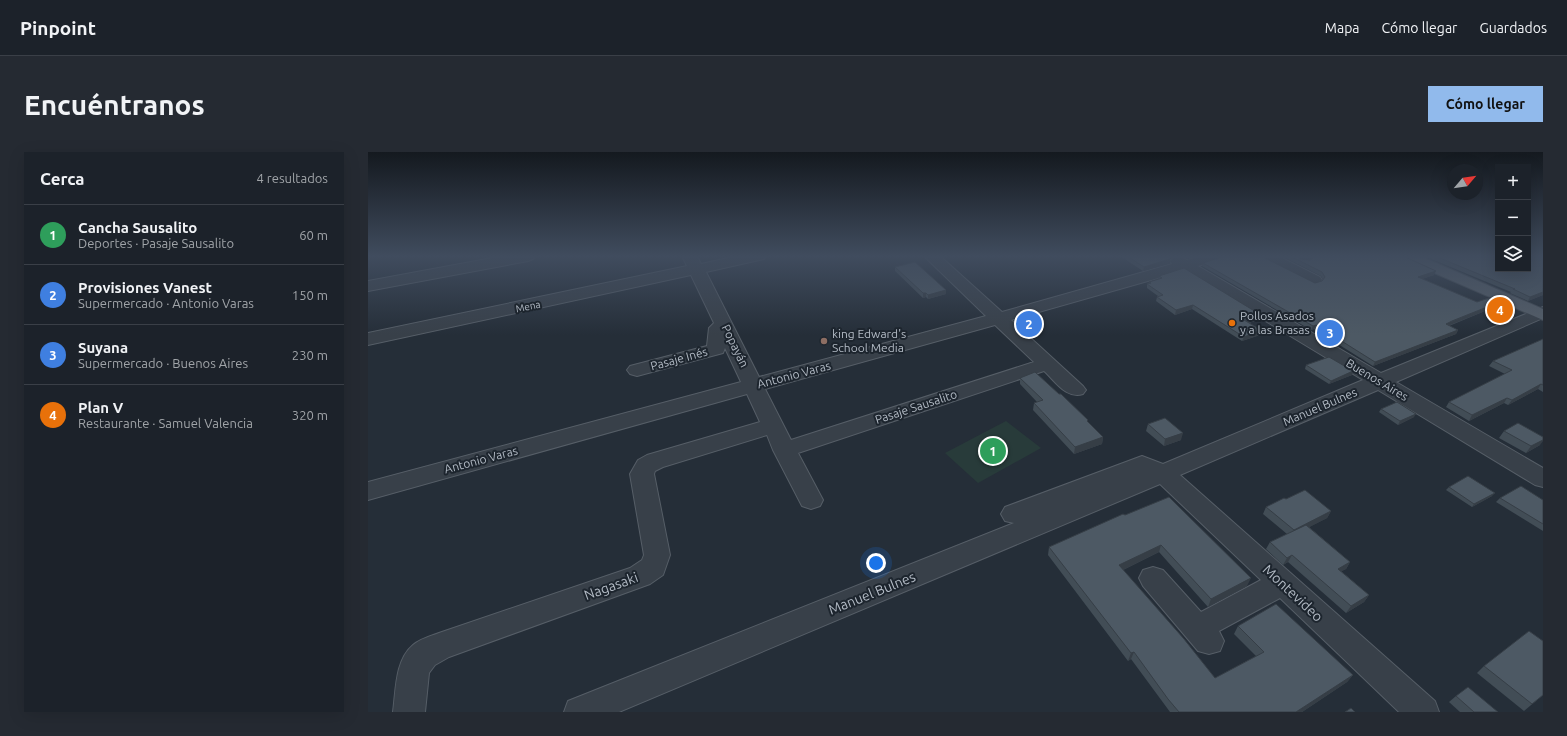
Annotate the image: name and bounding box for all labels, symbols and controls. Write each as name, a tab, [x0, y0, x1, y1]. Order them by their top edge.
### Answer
text: Pinpoint	[20, 17, 96, 39]
text: Mapa	[1325, 20, 1360, 36]
text: Cómo llegar	[1382, 20, 1457, 36]
text: Guardados	[1479, 20, 1547, 36]
button: Cómo llegar	[1428, 86, 1543, 122]
text: Encuéntranos	[24, 89, 205, 120]
north arrow	[1447, 164, 1483, 200]
map controls	[1495, 164, 1531, 272]
button: +	[1495, 164, 1531, 200]
text: Cerca	[40, 169, 85, 188]
text: 4 resultados	[257, 171, 328, 185]
button: −	[1495, 200, 1531, 236]
text: Cancha Sausalito	[78, 219, 197, 236]
text: 1	[49, 228, 57, 242]
text: 60 m	[299, 228, 328, 242]
text: Deportes · Pasaje Sausalito	[78, 236, 234, 250]
button: layers	[1495, 236, 1531, 272]
text: Provisiones Vanest	[78, 279, 212, 296]
text: 2	[49, 288, 57, 302]
text: 150 m	[292, 288, 328, 302]
pin: 4	[1487, 295, 1513, 325]
text: Supermercado · Antonio Varas	[78, 296, 254, 310]
street label: Mena	[515, 299, 542, 314]
pin: 2	[1016, 309, 1042, 339]
place label: Pollos Asados y a las Brasas	[1240, 309, 1314, 336]
marker: Pollos Asados y a las Brasas	[1227, 318, 1237, 328]
pin: 3	[1317, 318, 1343, 348]
street label: Popayán	[720, 322, 751, 369]
place label: king Edward's School Media	[832, 327, 906, 354]
marker: king Edward's School Media	[819, 336, 829, 346]
text: Suyana	[78, 339, 128, 356]
street label: Pasaje Inés	[649, 345, 709, 372]
text: 3	[49, 348, 57, 362]
text: 230 m	[292, 348, 328, 362]
text: Supermercado · Buenos Aires	[78, 356, 248, 370]
street label: Buenos Aires	[1344, 356, 1411, 403]
street label: Antonio Varas	[756, 358, 832, 391]
street label: Manuel Bulnes	[1281, 385, 1359, 428]
street label: Pasaje Sausalito	[873, 387, 958, 426]
text: Plan V	[78, 399, 123, 416]
text: 4	[49, 408, 57, 422]
text: 320 m	[292, 408, 328, 422]
text: Restaurante · Samuel Valencia	[78, 416, 253, 430]
pin: 1	[980, 436, 1006, 466]
street label: Antonio Varas	[443, 443, 519, 476]
your location	[866, 553, 886, 573]
street label: Montevideo	[1260, 561, 1326, 625]
street label: Manuel Bulnes	[826, 568, 918, 618]
street label: Nagasaki	[582, 569, 640, 603]

